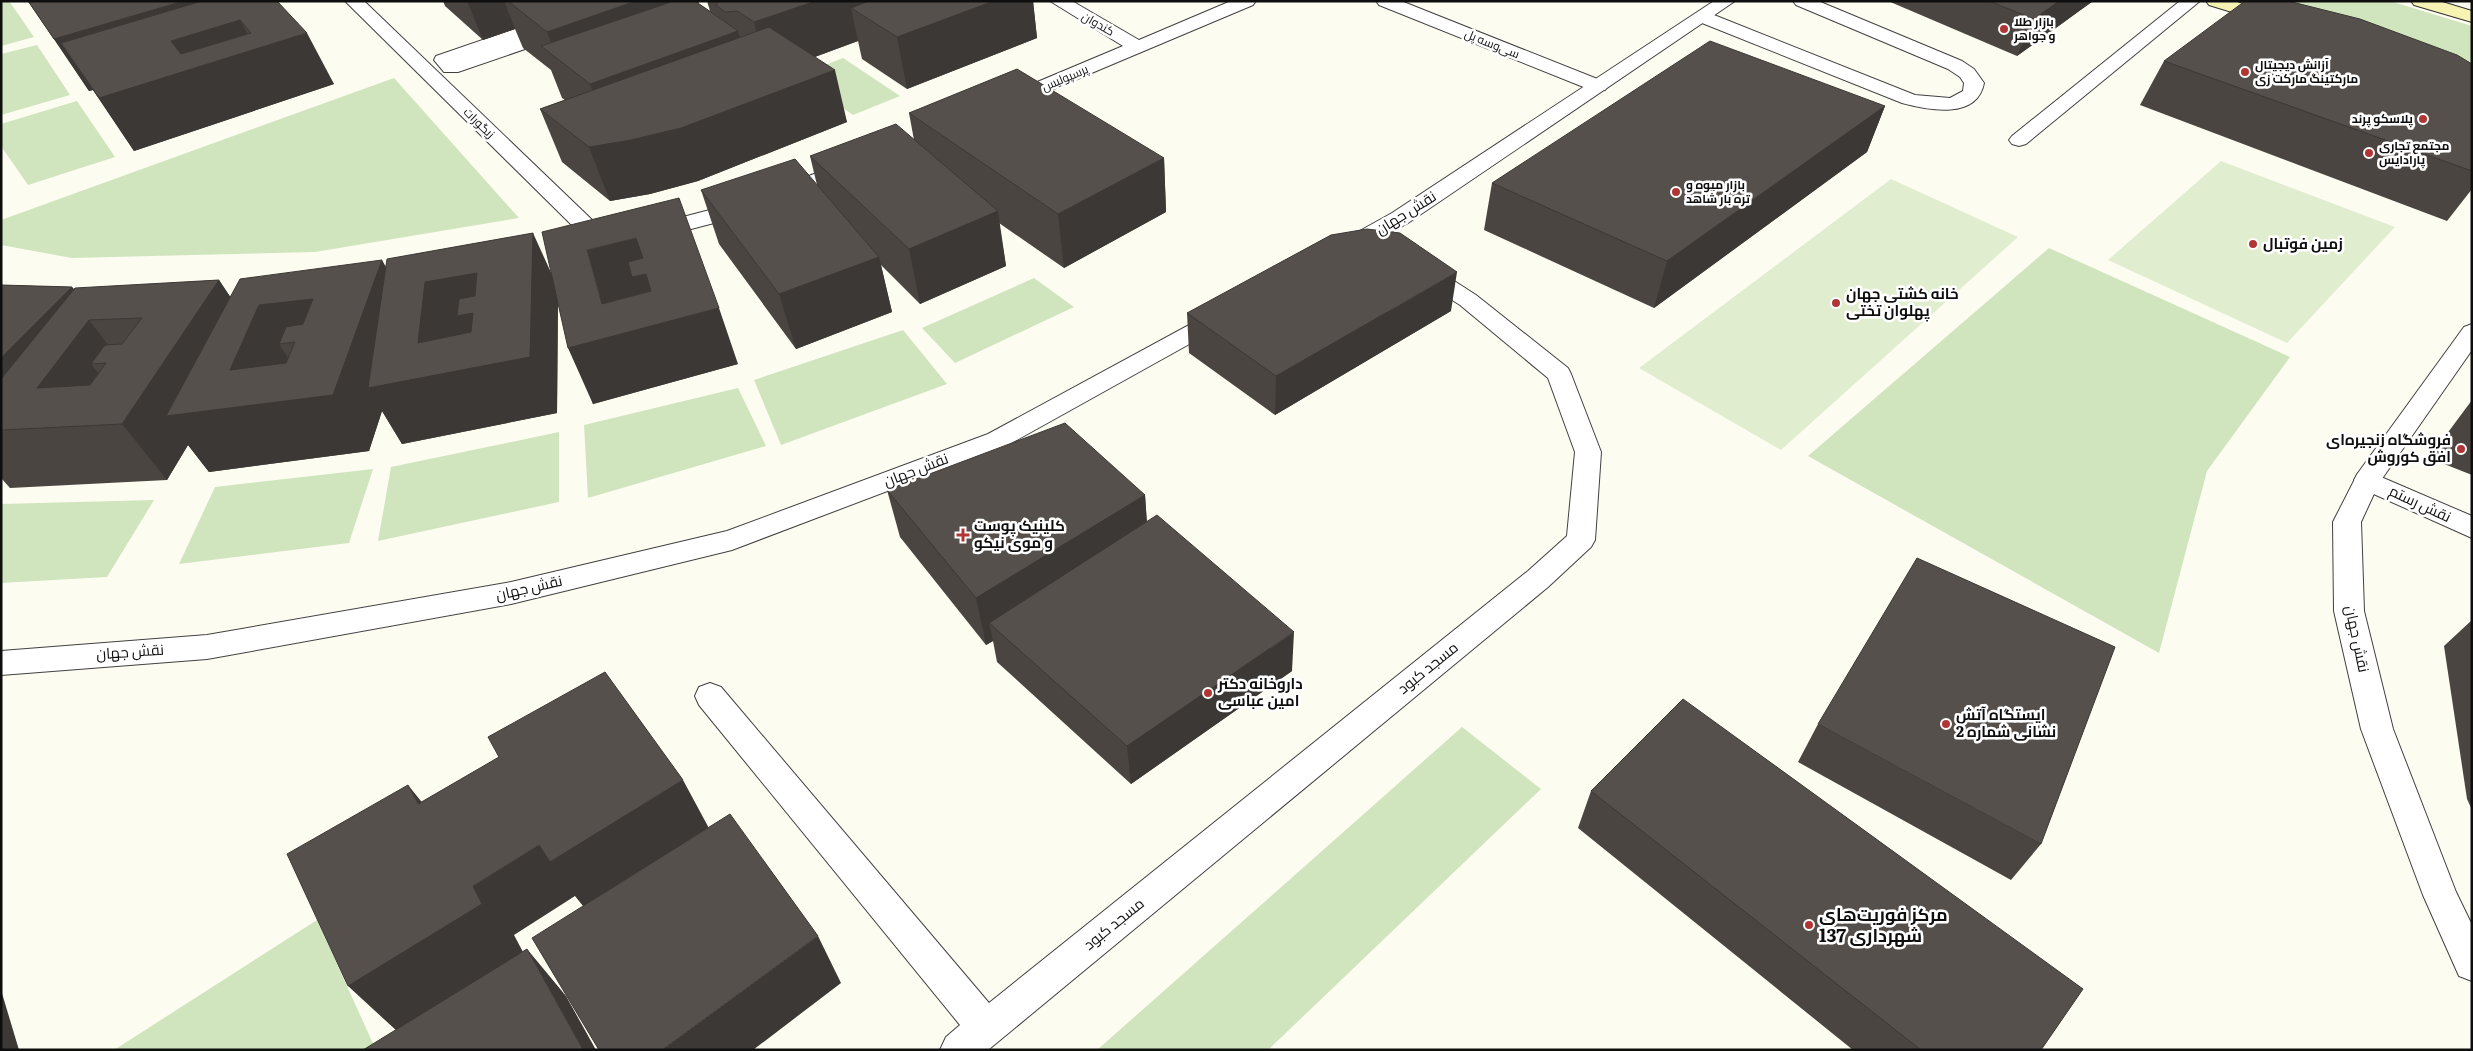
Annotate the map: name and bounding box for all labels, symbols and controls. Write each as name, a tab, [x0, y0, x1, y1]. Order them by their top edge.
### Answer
street label: کندوان	[1079, 7, 1118, 40]
place label: بازار طلا و جواهر	[2013, 12, 2056, 44]
marker: بازار طلا و جواهر	[1998, 23, 2010, 35]
street label: سی‌وسه پل	[1462, 24, 1523, 63]
place label: آزانش دیجیتال مارکتینگ مارکت زی	[2255, 55, 2358, 87]
street label: پرسپولیس	[1039, 59, 1092, 96]
marker: آزانش دیجیتال مارکتینگ مارکت زی	[2239, 66, 2251, 78]
street label: زیگورات	[460, 103, 499, 142]
place label: پلاسکو پرند	[2352, 109, 2414, 128]
marker: پلاسکو پرند	[2417, 113, 2429, 125]
place label: مجتمع تجاری پارادایس	[2379, 136, 2449, 169]
marker: مجتمع تجاری پارادایس	[2363, 147, 2375, 159]
place label: بازار میوه و تره بار شاهد	[1686, 175, 1751, 207]
street label: نقش جهان	[1370, 184, 1440, 239]
marker: بازار میوه و تره بار شاهد	[1670, 186, 1682, 198]
place label: زمین فوتبال	[2263, 231, 2343, 254]
marker: زمین فوتبال	[2247, 238, 2259, 250]
place label: خانه کشتی جهان پهلوان تختی	[1846, 281, 1959, 322]
marker: خانه کشتی جهان پهلوان تختی	[1830, 297, 1842, 309]
place label: فروشگاه زنجیره‌ای افق کوروش	[2326, 427, 2451, 467]
marker: فروشگاه زنجیره‌ای افق کوروش	[2455, 443, 2467, 455]
street label: نقش جهان	[880, 446, 951, 492]
street label: نقش رستم	[2386, 478, 2455, 527]
place label: کلینیک پوست و موی نیکو	[974, 513, 1065, 553]
marker: کلینیک پوست و موی نیکو	[956, 528, 970, 542]
street label: نقش جهان	[493, 568, 564, 605]
street label: نقش جهان	[2340, 603, 2377, 674]
street label: مسجد کبود	[1392, 635, 1462, 699]
street label: نقش جهان	[95, 637, 165, 664]
place label: داروخانه دکتر امین عباسی	[1217, 671, 1303, 711]
marker: داروخانه دکتر امین عباسی	[1202, 687, 1214, 699]
place label: ایستگاه آتش نشانی شماره 2	[1956, 702, 2056, 742]
marker: ایستگاه آتش نشانی شماره 2	[1940, 718, 1952, 730]
street label: مسجد کبود	[1078, 891, 1148, 955]
place label: مرکز فوریت‌های 137 شهرداری	[1819, 900, 1948, 948]
marker: مرکز فوریت‌های 137 شهرداری	[1803, 919, 1815, 931]

